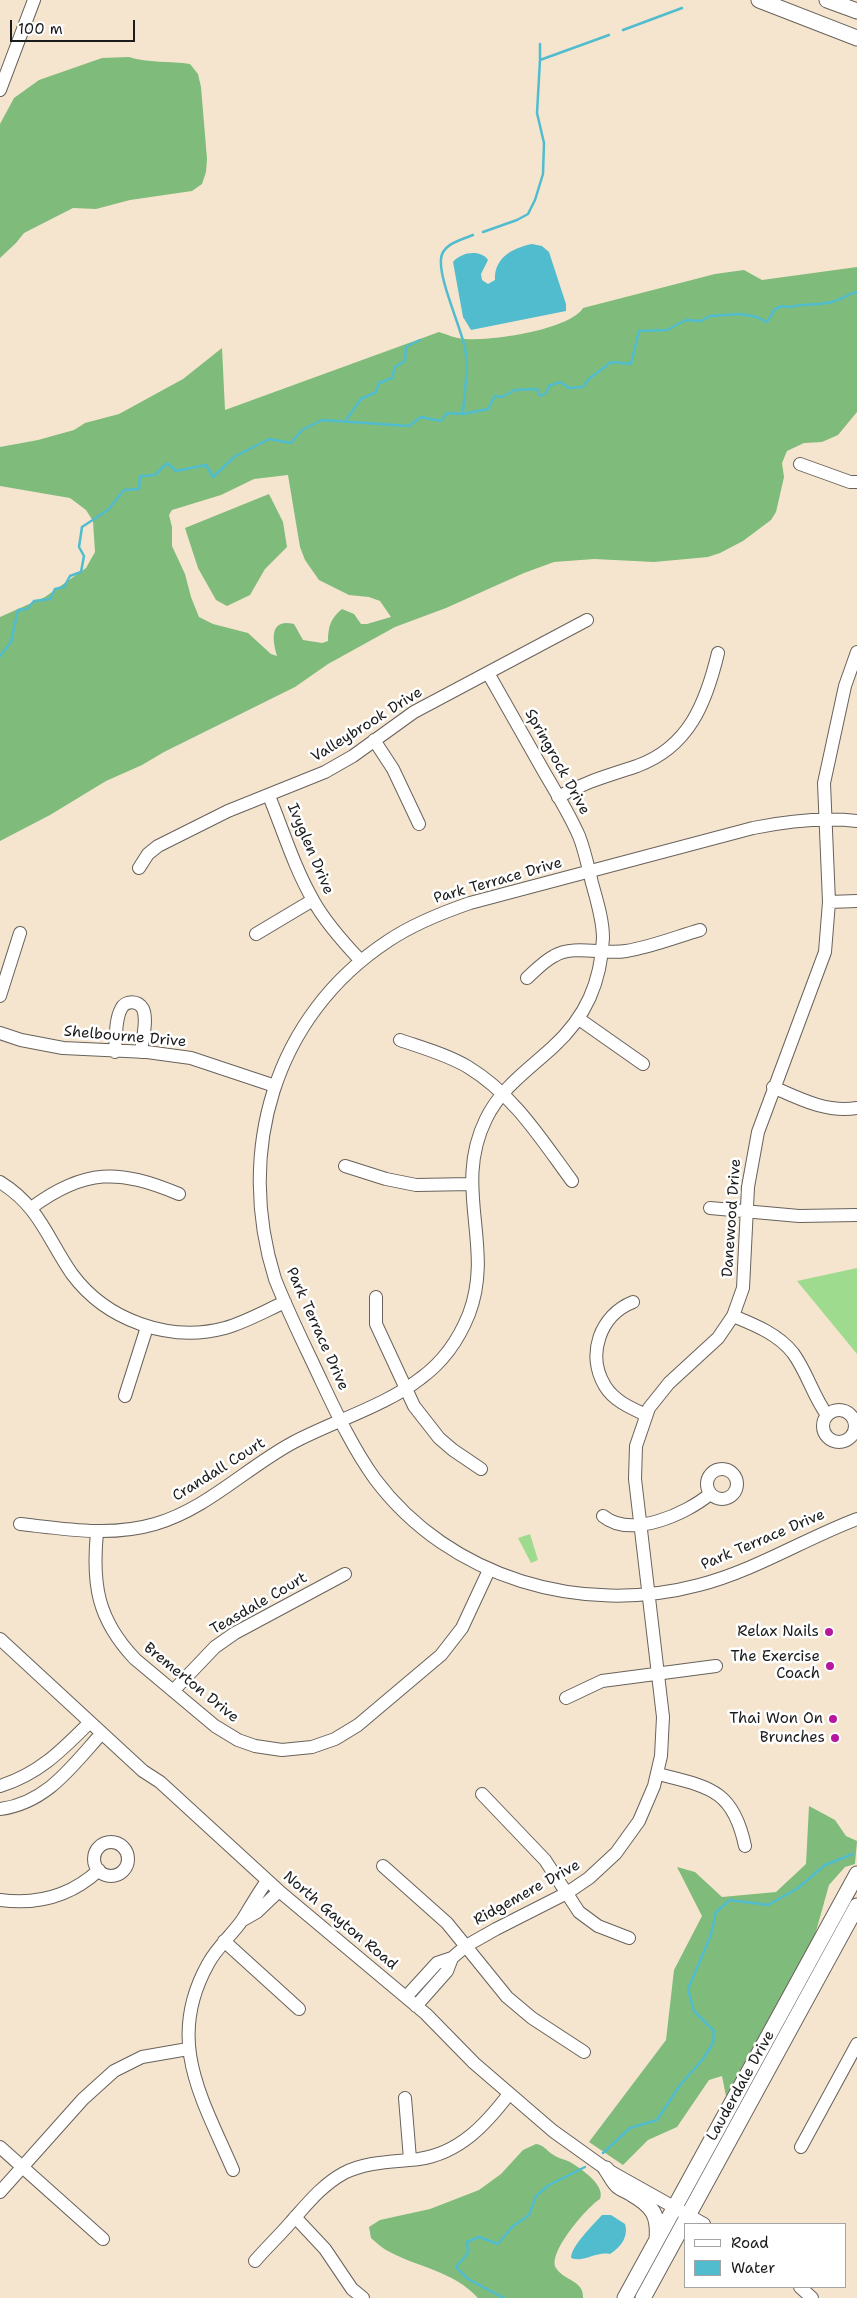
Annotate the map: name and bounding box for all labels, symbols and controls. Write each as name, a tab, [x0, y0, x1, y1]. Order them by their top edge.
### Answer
scale bar	[12, 10, 138, 42]
text: 100 m	[18, 19, 63, 39]
street label: Valleybrook Drive	[308, 684, 426, 766]
street label: Springrock Drive	[520, 706, 594, 818]
street label: Ivyglen Drive	[283, 801, 337, 897]
street label: Park Terrace Drive	[432, 854, 564, 908]
street label: Shelbourne Drive	[63, 1023, 187, 1051]
street label: Danewood Drive	[719, 1158, 745, 1278]
street label: Park Terrace Drive	[282, 1265, 352, 1393]
street label: Crandall Court	[169, 1434, 269, 1506]
street label: Park Terrace Drive	[698, 1506, 828, 1574]
street label: Teasdale Court	[207, 1569, 311, 1639]
place label: Relax Nails	[737, 1623, 819, 1641]
marker: Relax Nails	[823, 1626, 835, 1638]
street label: Bremerton Drive	[140, 1639, 242, 1727]
place label: The Exercise Coach	[730, 1648, 820, 1683]
marker: The Exercise Coach	[824, 1660, 836, 1672]
place label: Thai Won On	[729, 1710, 823, 1728]
marker: Thai Won On	[827, 1713, 839, 1725]
place label: Brunches	[760, 1729, 825, 1747]
marker: Brunches	[829, 1732, 841, 1744]
street label: Ridgemere Drive	[471, 1856, 583, 1930]
street label: North Gayton Road	[279, 1868, 401, 1974]
street label: Lauderdale Drive	[703, 2028, 779, 2144]
legend	[684, 2223, 847, 2288]
text: Road	[731, 2233, 769, 2253]
text: Water	[731, 2258, 775, 2278]

